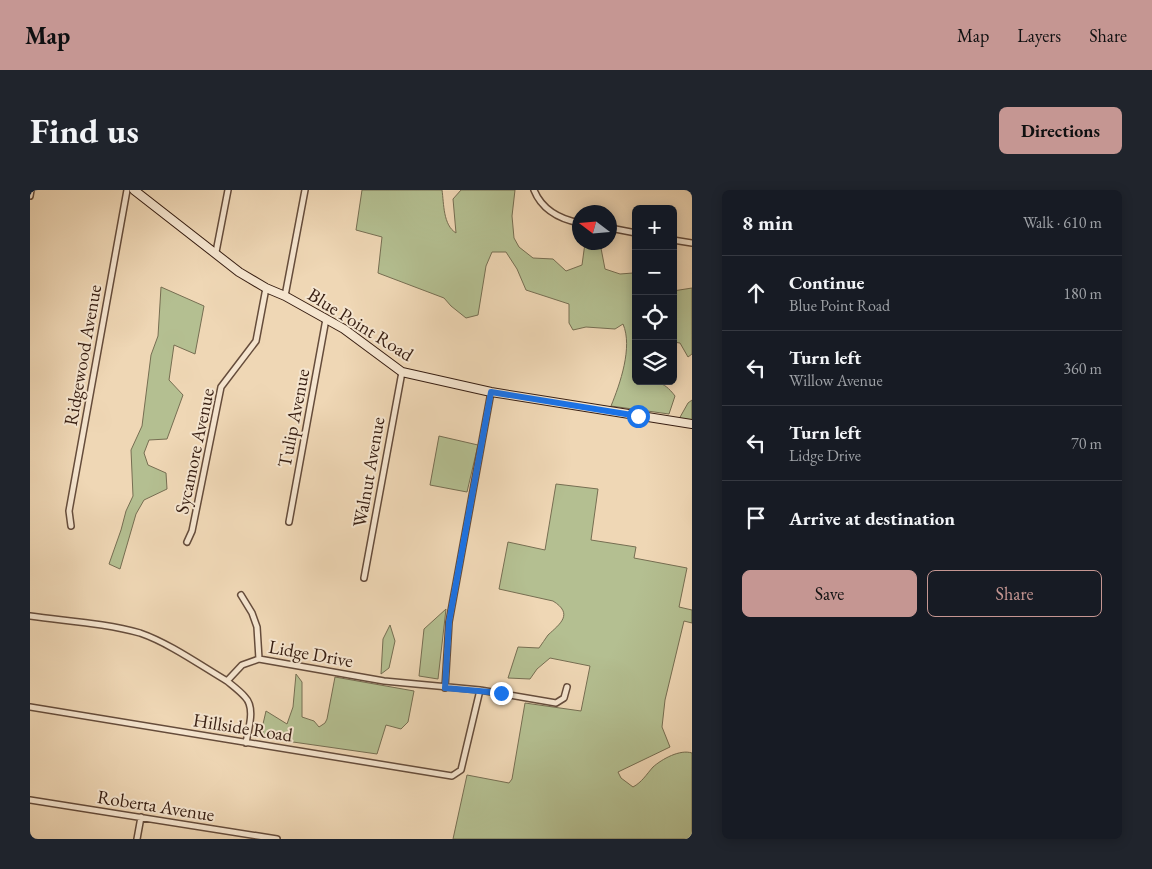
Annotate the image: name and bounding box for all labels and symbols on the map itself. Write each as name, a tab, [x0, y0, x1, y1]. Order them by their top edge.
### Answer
north arrow	[572, 205, 617, 250]
street label: Blue Point Road	[303, 282, 419, 367]
street label: Ridgewood Avenue	[58, 283, 107, 428]
street label: Tulip Avenue	[272, 367, 315, 470]
street label: Sycamore Avenue	[169, 386, 220, 516]
route start	[627, 405, 650, 428]
street label: Walnut Avenue	[346, 415, 391, 529]
street label: Lidge Drive	[267, 634, 355, 673]
route end	[490, 682, 513, 705]
street label: Hillside Road	[191, 707, 295, 748]
street label: Roberta Avenue	[96, 784, 216, 827]

